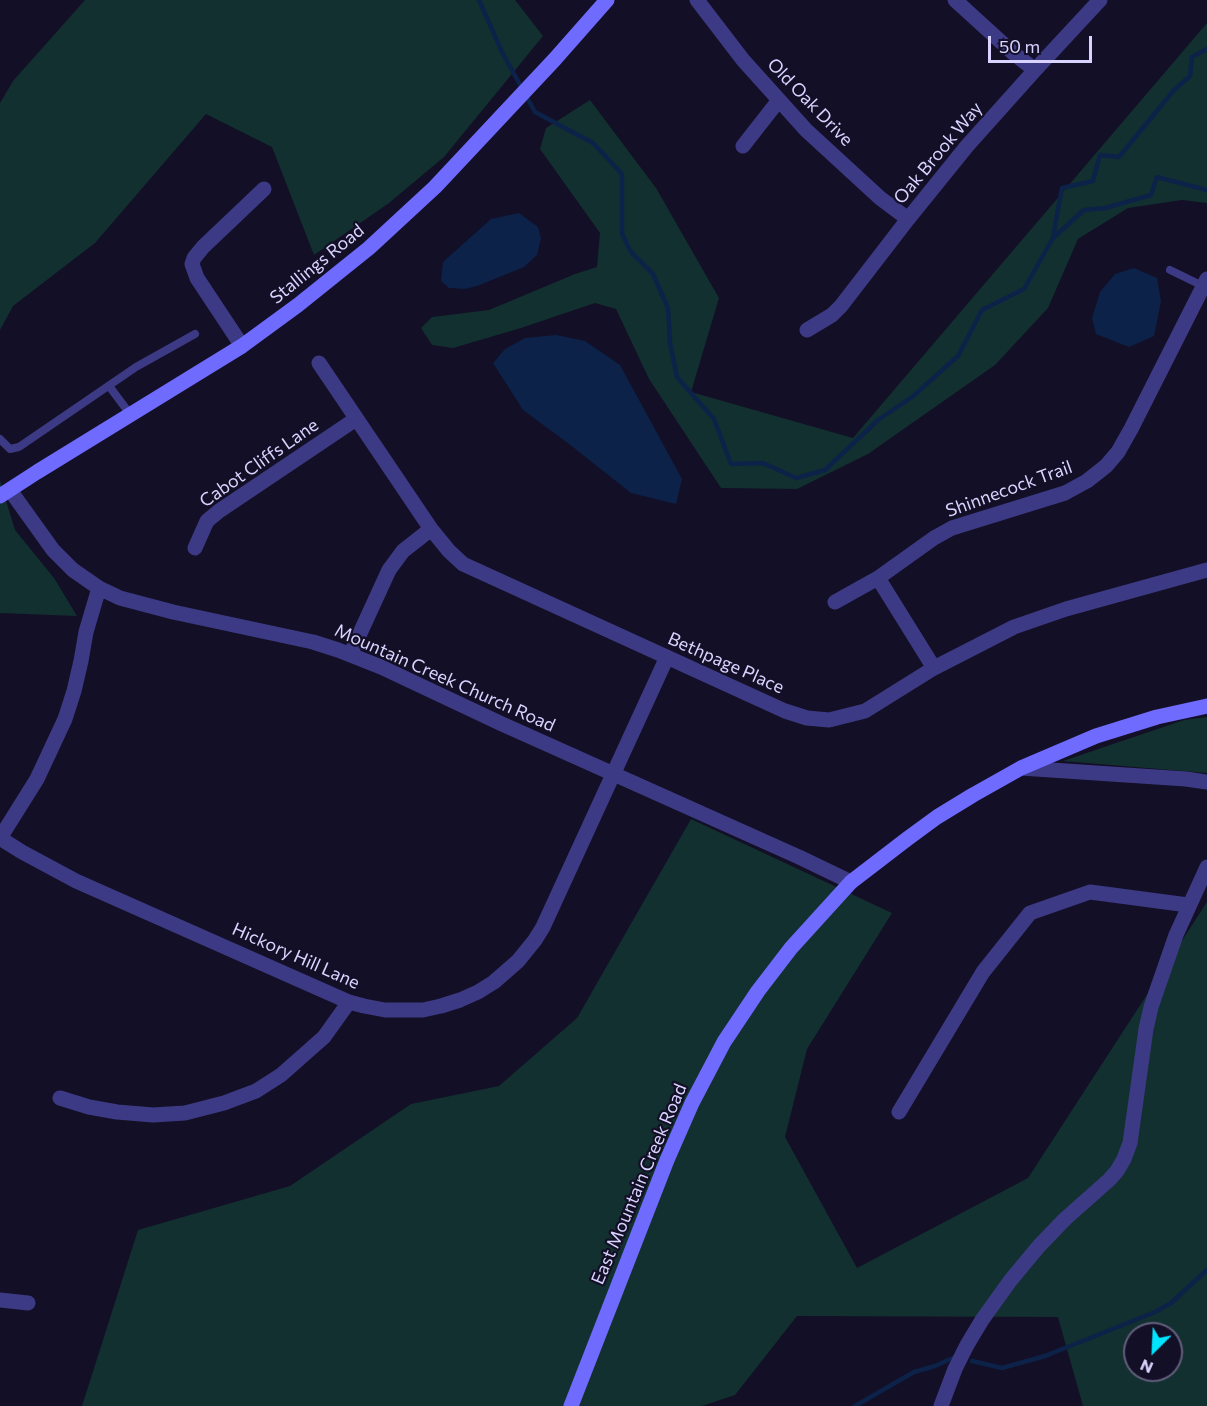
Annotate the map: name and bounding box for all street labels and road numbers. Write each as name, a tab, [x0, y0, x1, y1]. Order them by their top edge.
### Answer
street label: Old Oak Drive	[763, 54, 857, 150]
street label: Oak Brook Way	[889, 98, 987, 208]
street label: Stallings Road	[266, 220, 368, 308]
street label: Cabot Cliffs Lane	[195, 414, 323, 512]
street label: Shinnecock Trail	[943, 456, 1075, 522]
street label: Mountain Creek Church Road	[331, 619, 559, 737]
street label: Bethpage Place	[665, 628, 787, 698]
street label: Hickory Hill Lane	[229, 918, 363, 994]
street label: East Mountain Creek Road	[587, 1080, 691, 1288]

